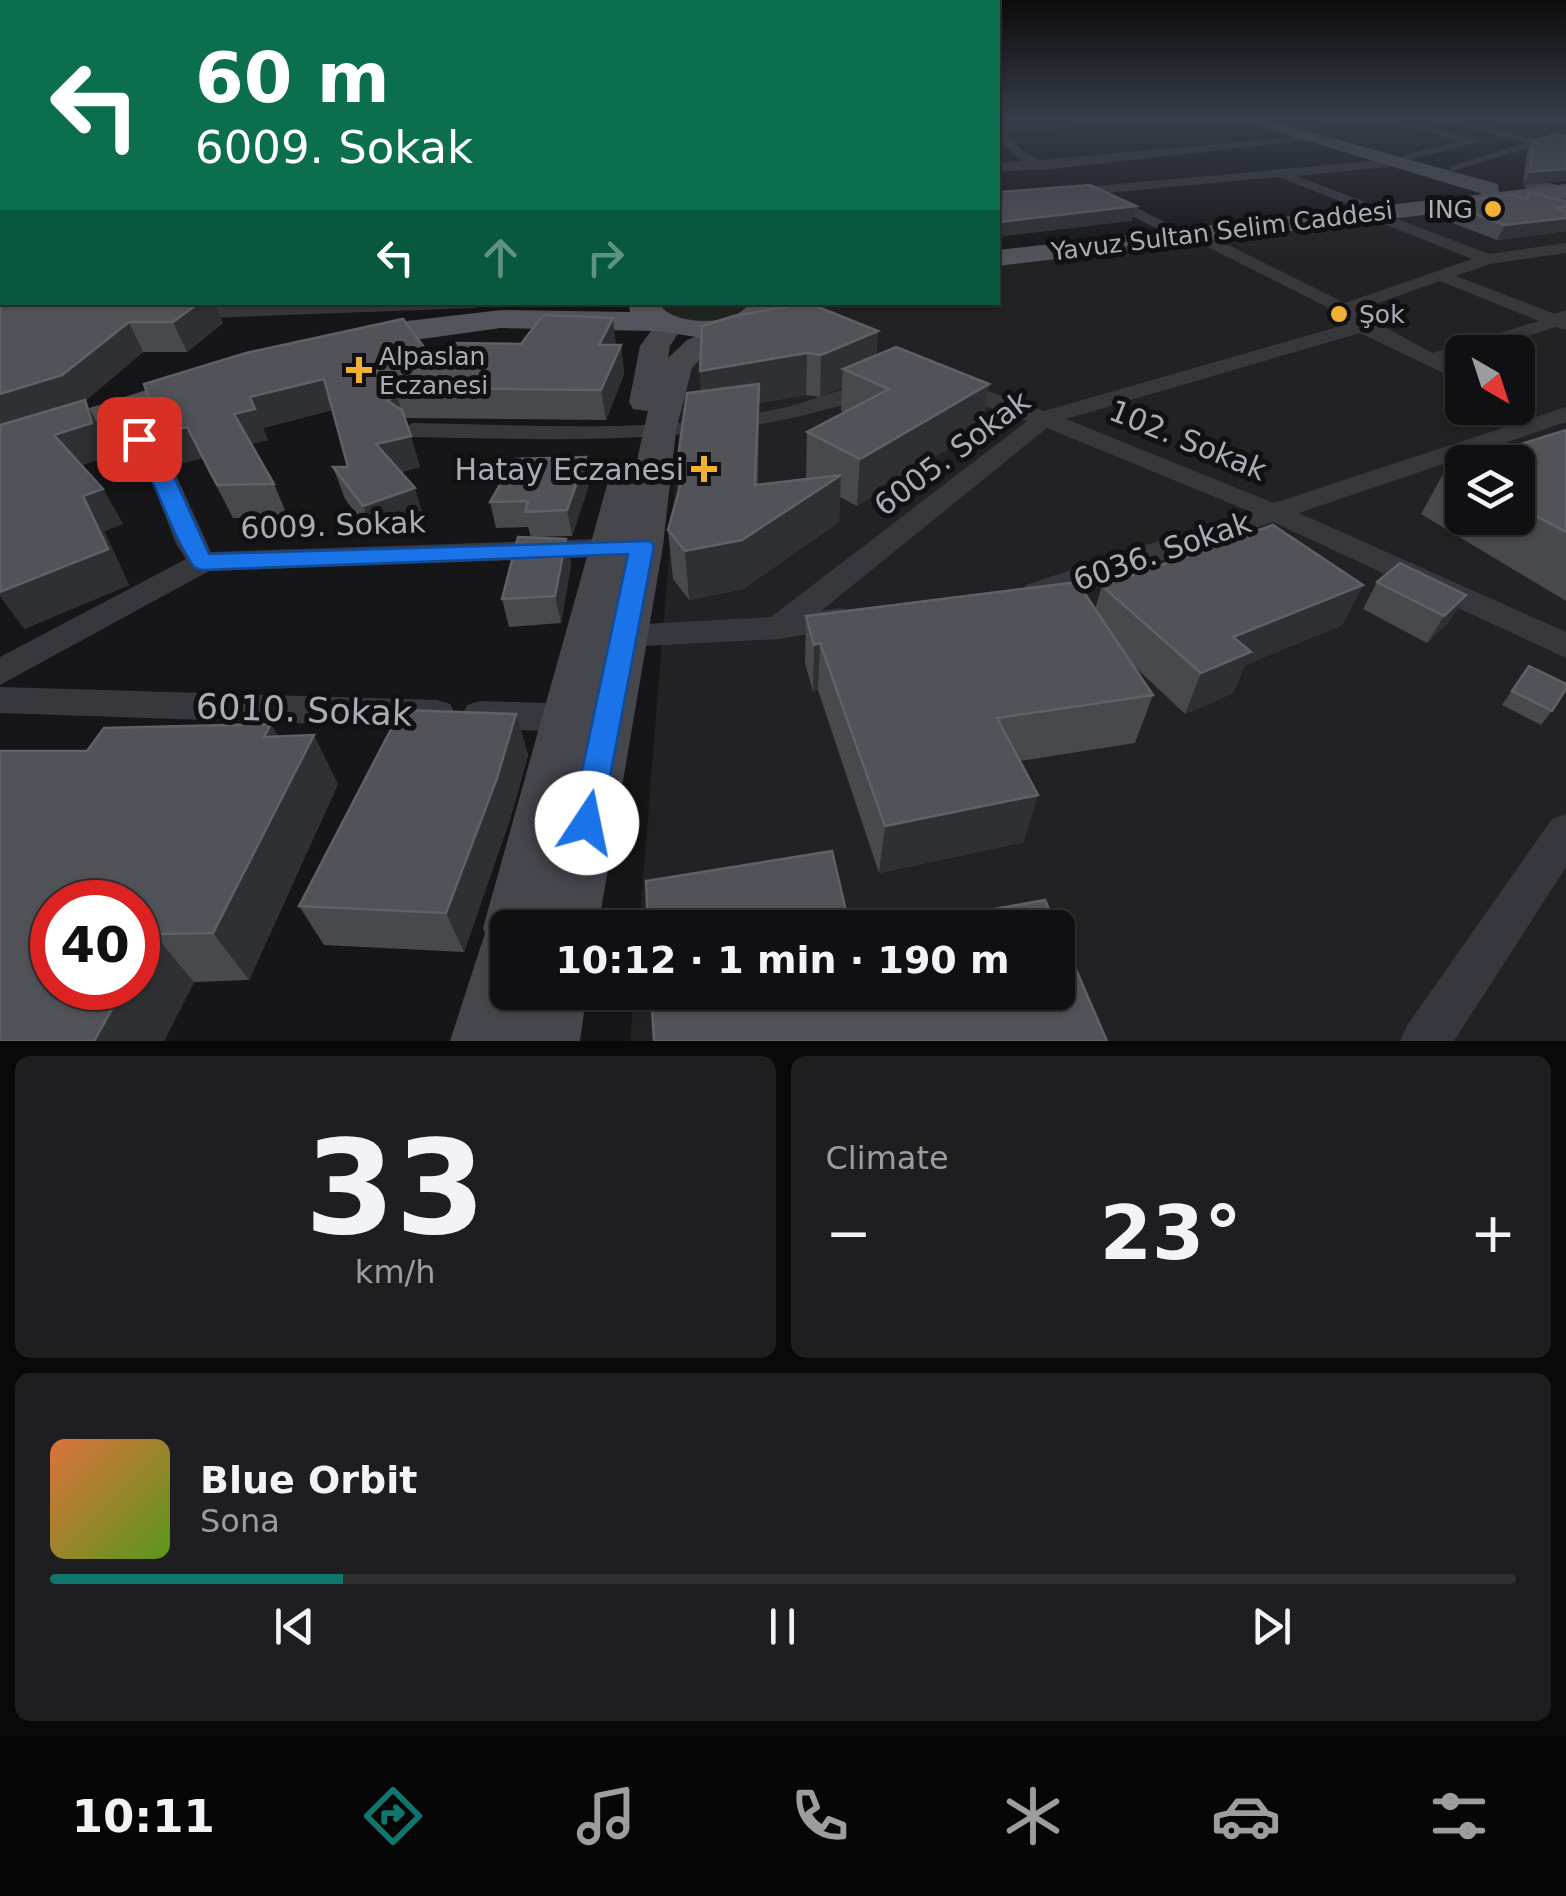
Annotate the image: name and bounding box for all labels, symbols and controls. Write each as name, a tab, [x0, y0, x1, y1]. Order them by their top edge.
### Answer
text: 60 m	[195, 37, 390, 119]
icon: left	[30, 40, 160, 170]
text: 6009. Sokak	[195, 121, 473, 174]
place label: ING	[1428, 195, 1473, 224]
street label: Yavuz Sultan Selim Caddesi	[1049, 196, 1394, 266]
marker: ING	[1482, 198, 1504, 220]
icon: left	[368, 230, 423, 285]
icon: ahead	[473, 230, 528, 285]
icon: right	[578, 230, 633, 285]
place label: Şok	[1359, 300, 1405, 329]
marker: Şok	[1328, 303, 1350, 325]
north arrow	[1445, 335, 1535, 425]
map controls	[1445, 335, 1535, 535]
place label: Alpaslan Eczanesi	[379, 342, 488, 400]
marker: Alpaslan Eczanesi	[348, 359, 370, 381]
street label: 6005. Sokak	[867, 383, 1037, 523]
street label: 102. Sokak	[1104, 393, 1272, 488]
pin	[97, 397, 182, 482]
icon: arrive	[112, 412, 167, 467]
button: layers	[1445, 445, 1535, 535]
place label: Hatay Eczanesi	[455, 452, 684, 487]
marker: Hatay Eczanesi	[693, 458, 715, 480]
street label: 6009. Sokak	[240, 504, 427, 546]
street label: 6036. Sokak	[1069, 504, 1256, 598]
street label: 6010. Sokak	[195, 686, 414, 734]
position arrow	[535, 771, 639, 875]
speed limit sign: 40	[30, 880, 160, 1010]
text: 10:12 · 1 min · 190 m	[555, 938, 1010, 982]
text: 33	[305, 1112, 486, 1264]
text: Climate	[826, 1139, 949, 1177]
text: 23°	[1100, 1189, 1242, 1277]
text: −	[826, 1201, 872, 1265]
text: +	[1470, 1201, 1516, 1265]
text: km/h	[355, 1253, 436, 1291]
text: Blue Orbit	[200, 1458, 417, 1502]
text: Sona	[200, 1502, 280, 1540]
icon: previous	[267, 1599, 322, 1654]
icon: pause	[755, 1599, 810, 1654]
icon: next	[1244, 1599, 1299, 1654]
icon: directions	[358, 1781, 428, 1851]
icon: music	[571, 1781, 641, 1851]
icon: phone	[785, 1781, 855, 1851]
icon: climate	[998, 1781, 1068, 1851]
icon: car	[1211, 1781, 1281, 1851]
icon: filters	[1424, 1781, 1494, 1851]
text: 10:11	[72, 1790, 215, 1843]

